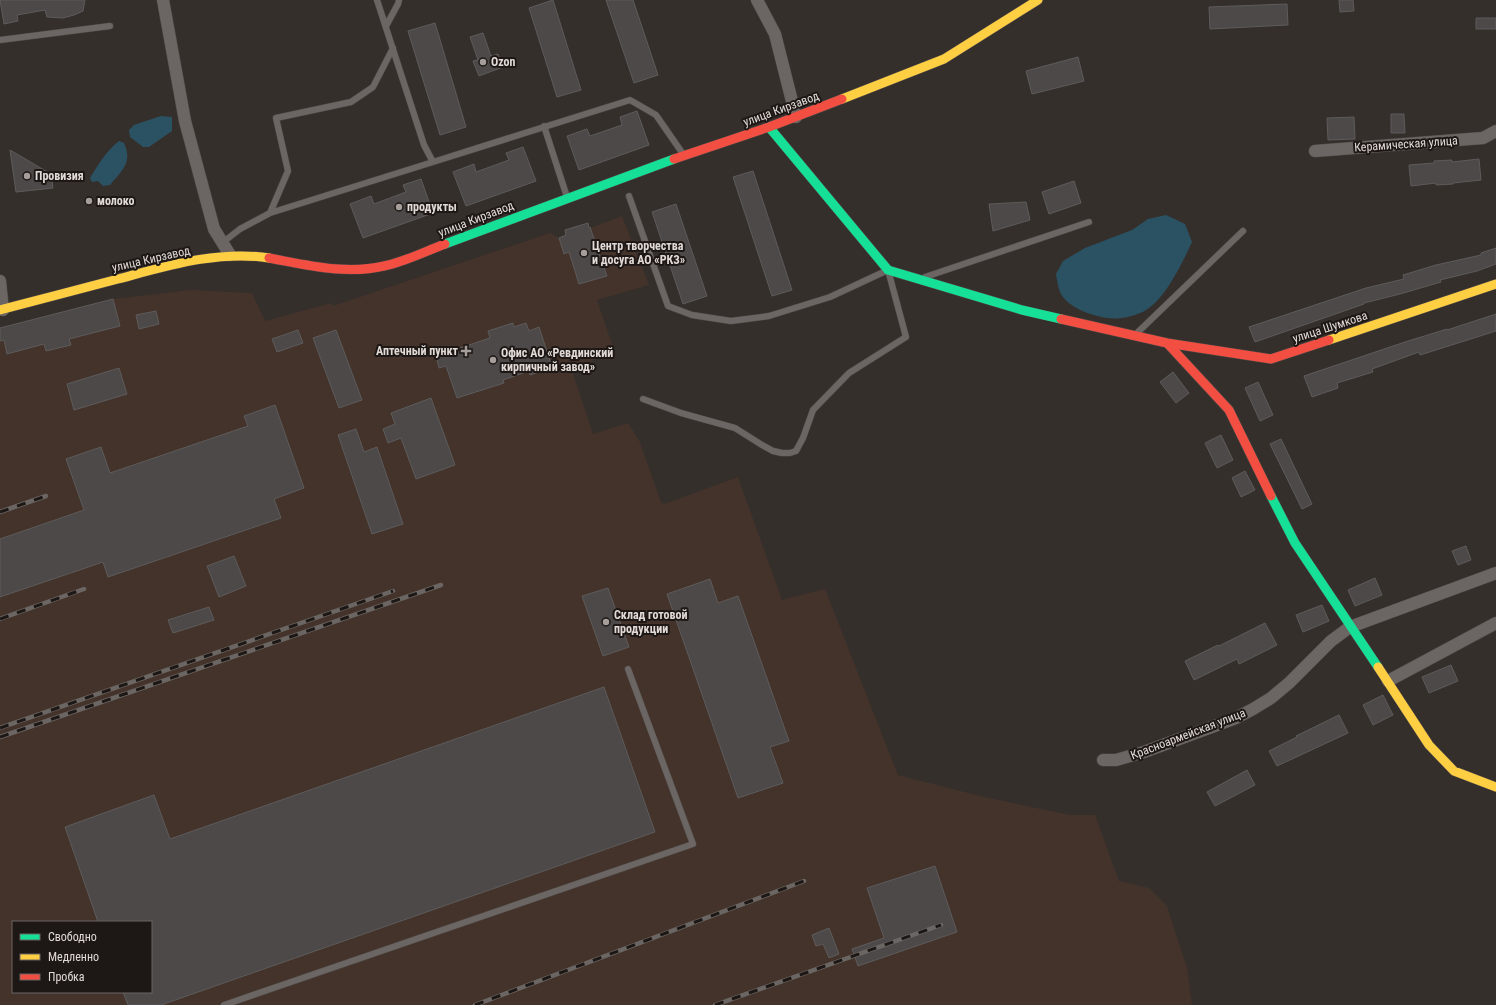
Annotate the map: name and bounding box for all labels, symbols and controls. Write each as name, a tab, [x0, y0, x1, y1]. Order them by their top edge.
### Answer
place label: Ozon	[491, 55, 516, 69]
marker: Ozon	[478, 57, 488, 67]
street label: улица Кирзавод	[741, 89, 821, 129]
street label: Керамическая улица	[1354, 133, 1458, 155]
place label: Провизия	[35, 169, 84, 183]
marker: Провизия	[22, 171, 32, 181]
place label: молоко	[97, 194, 135, 208]
marker: молоко	[84, 196, 94, 206]
street label: улица Кирзавод	[436, 198, 516, 240]
place label: продукты	[407, 200, 457, 214]
marker: продукты	[394, 202, 404, 212]
place label: Центр творчества и досуга АО «РКЗ»	[592, 239, 685, 267]
street label: улица Кирзавод	[111, 243, 192, 275]
marker: Центр творчества и досуга АО «РКЗ»	[579, 248, 589, 258]
street label: улица Шумкова	[1291, 308, 1369, 346]
place label: Аптечный пункт	[376, 344, 459, 358]
marker: Аптечный пункт	[461, 346, 471, 356]
place label: Офис АО «Ревдинский кирпичный завод»	[501, 346, 613, 374]
marker: Офис АО «Ревдинский кирпичный завод»	[488, 355, 498, 365]
place label: Склад готовой продукции	[614, 608, 687, 636]
marker: Склад готовой продукции	[601, 617, 611, 627]
street label: Красноармейская улица	[1129, 706, 1248, 762]
legend	[12, 921, 152, 993]
text: Свободно	[48, 930, 97, 944]
text: Медленно	[48, 950, 99, 964]
text: Пробка	[48, 970, 85, 984]

